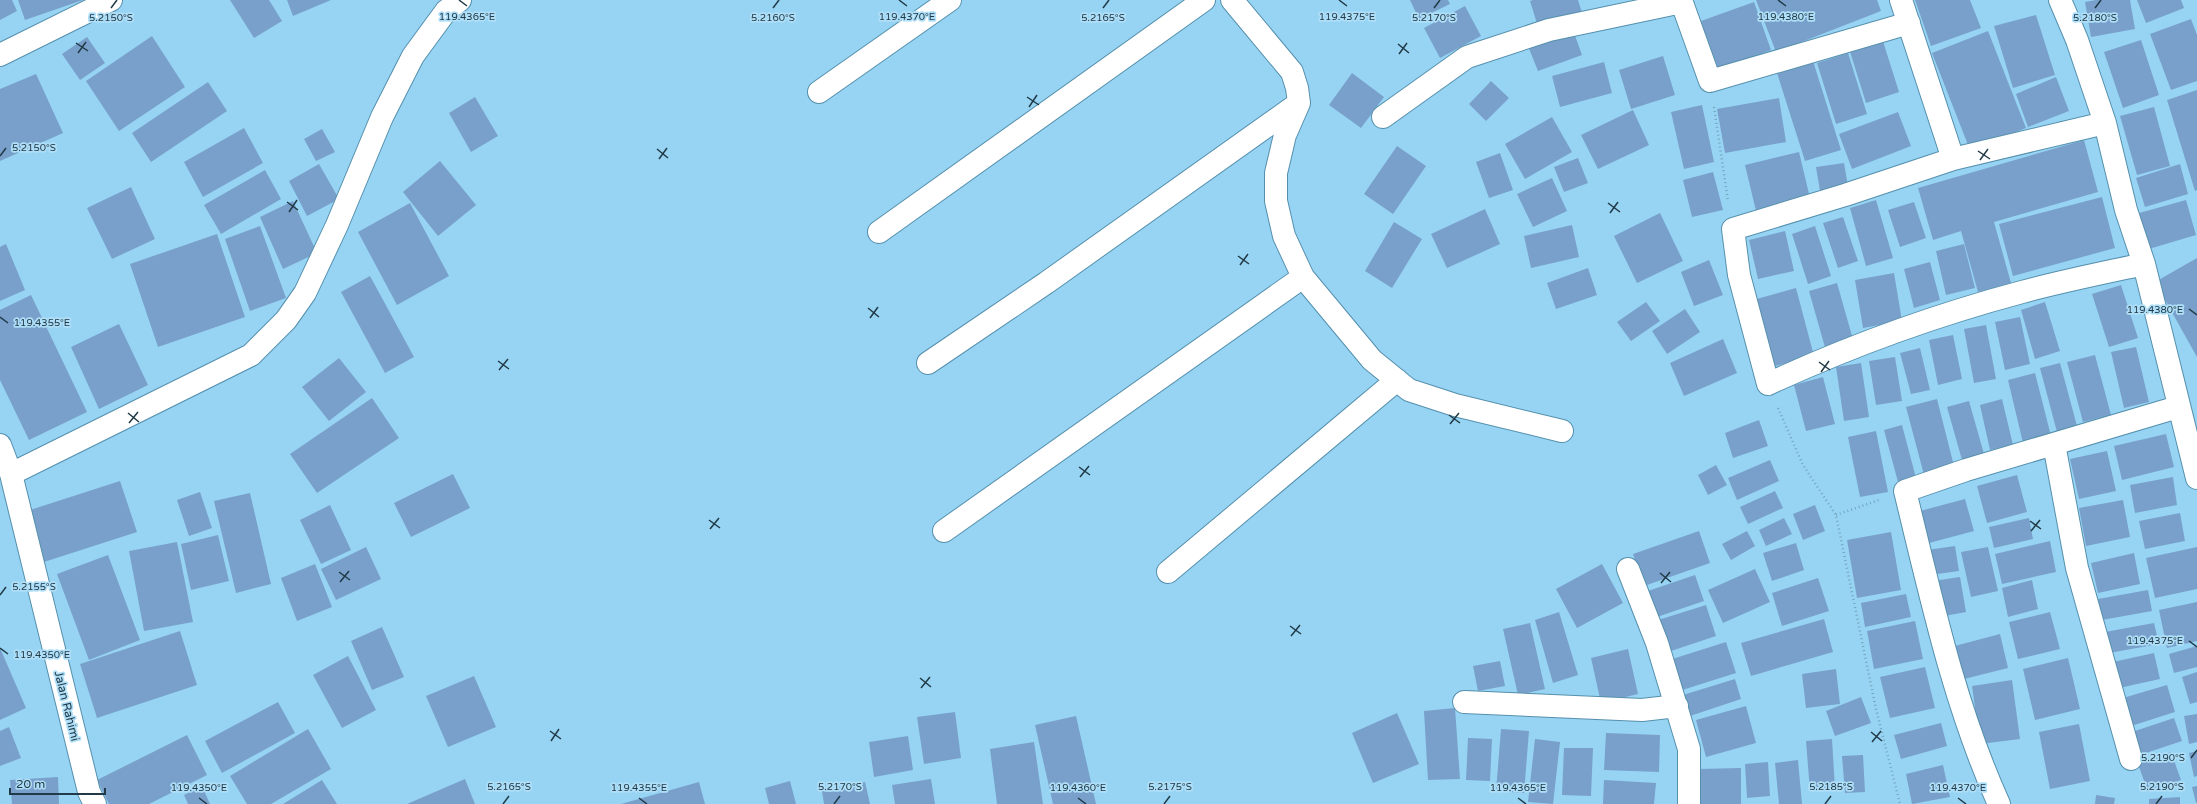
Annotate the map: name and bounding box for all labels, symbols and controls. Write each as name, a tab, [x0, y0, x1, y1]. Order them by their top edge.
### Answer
text: 119.4365°E	[439, 11, 495, 23]
text: 119.4370°E	[879, 11, 935, 23]
text: 119.4375°E	[1319, 11, 1375, 23]
text: 119.4380°E	[1758, 11, 1814, 23]
text: 5.2150°S	[89, 12, 133, 24]
text: 5.2160°S	[751, 12, 795, 24]
text: 5.2165°S	[1081, 12, 1125, 24]
text: 5.2170°S	[1412, 12, 1456, 24]
text: 5.2180°S	[2073, 12, 2117, 24]
text: 5.2150°S	[12, 142, 56, 154]
text: 119.4380°E	[2127, 304, 2183, 316]
text: 119.4355°E	[14, 317, 70, 329]
text: 5.2155°S	[12, 581, 56, 593]
text: 119.4375°E	[2127, 635, 2183, 647]
text: 119.4350°E	[14, 649, 70, 661]
street label: Jalan Rahimi	[51, 669, 83, 743]
text: 5.2190°S	[2141, 752, 2185, 764]
scale bar	[10, 770, 105, 796]
text: 20 m	[16, 777, 45, 791]
text: 5.2165°S	[487, 781, 531, 793]
text: 5.2170°S	[818, 781, 862, 793]
text: 5.2175°S	[1148, 781, 1192, 793]
text: 5.2185°S	[1809, 781, 1853, 793]
text: 5.2190°S	[2140, 781, 2184, 793]
text: 119.4350°E	[171, 782, 227, 794]
text: 119.4355°E	[611, 782, 667, 794]
text: 119.4360°E	[1050, 782, 1106, 794]
text: 119.4365°E	[1490, 782, 1546, 794]
text: 119.4370°E	[1930, 782, 1986, 794]

